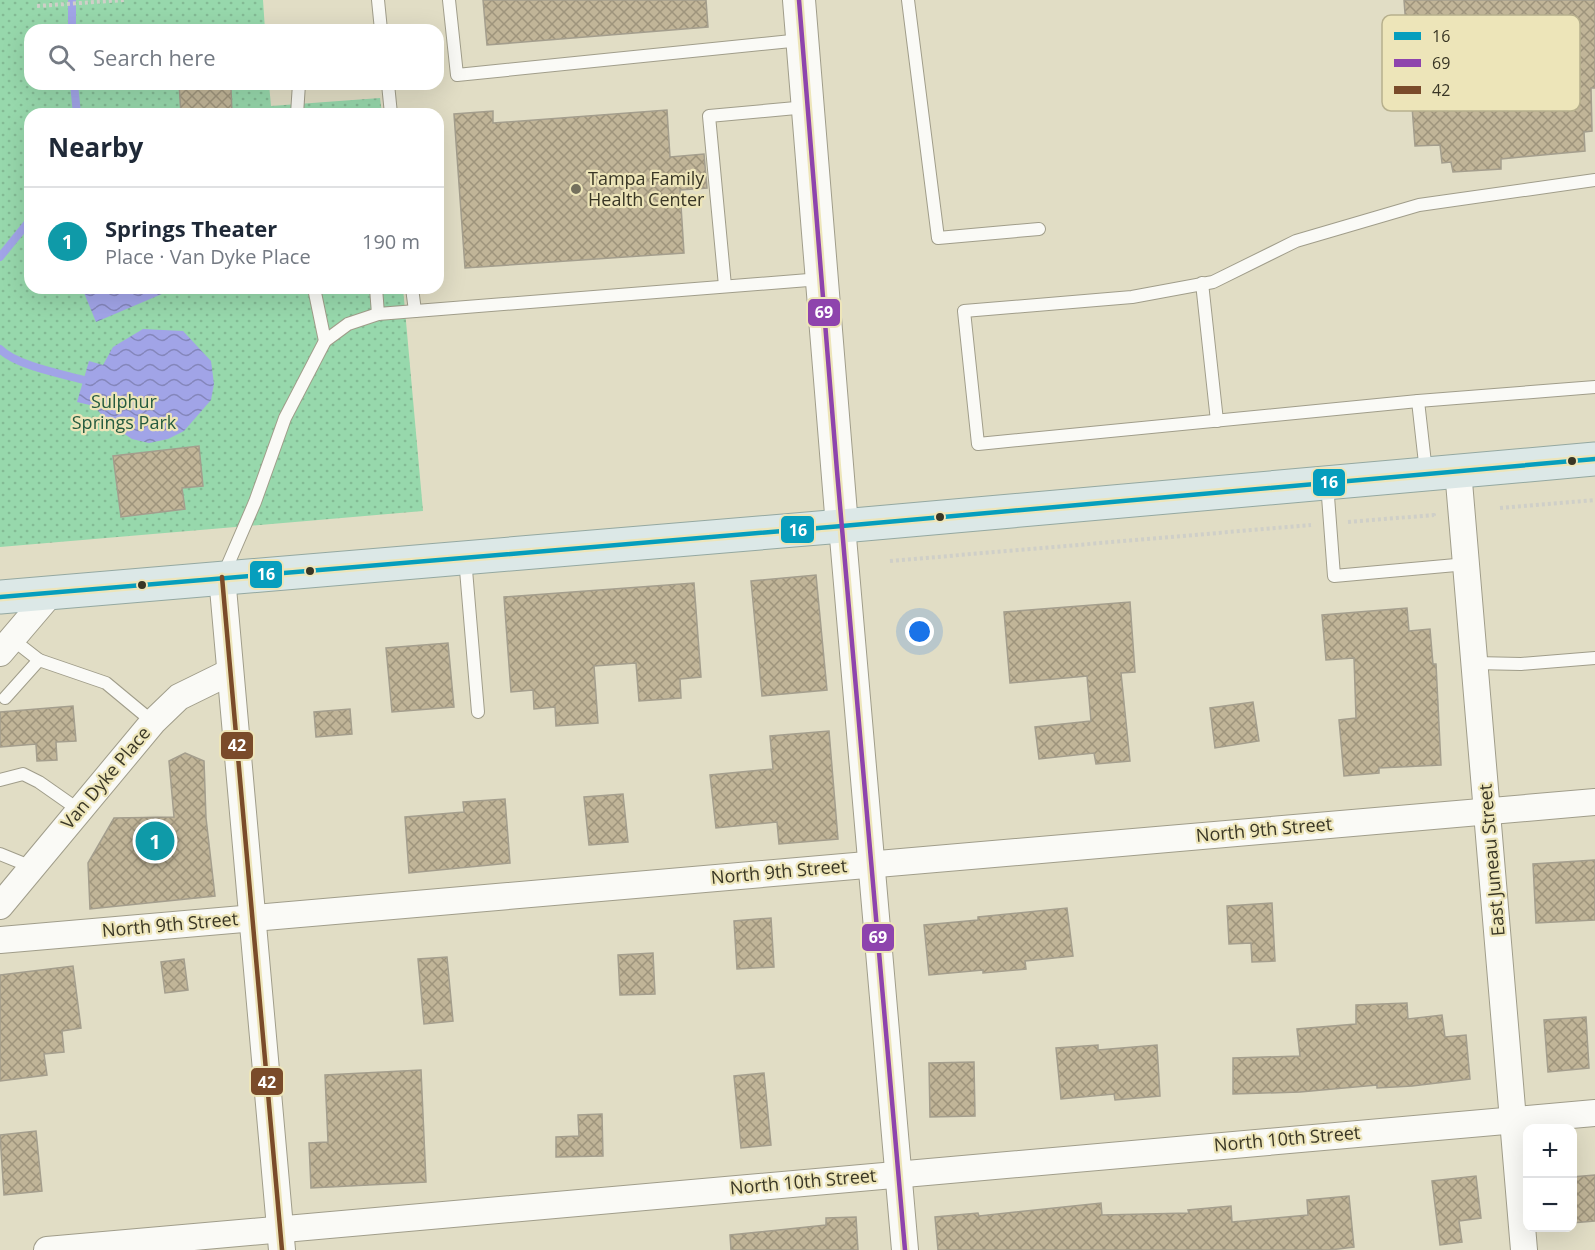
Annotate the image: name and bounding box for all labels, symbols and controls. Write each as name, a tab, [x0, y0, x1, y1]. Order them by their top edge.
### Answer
legend	[1382, 15, 1580, 111]
search box	[24, 24, 444, 90]
text: 16	[1432, 25, 1450, 47]
icon: search	[45, 41, 78, 74]
text: Search here	[93, 42, 216, 72]
text: 69	[1432, 52, 1450, 74]
text: 42	[1432, 79, 1450, 101]
text: Nearby	[48, 129, 143, 165]
place label: Tampa Family Health Center	[588, 166, 705, 211]
marker: Tampa Family Health Center	[569, 182, 583, 196]
text: Springs Theater	[105, 213, 277, 243]
text: 1	[62, 228, 73, 255]
text: 190 m	[362, 228, 420, 255]
text: Place · Van Dyke Place	[105, 243, 311, 270]
line badge: 69	[807, 298, 841, 327]
text: 69	[815, 301, 833, 323]
park label: Sulphur Springs Park	[72, 389, 177, 434]
unlabelled marker	[1566, 455, 1578, 467]
line badge: 16	[1312, 468, 1346, 497]
text: 16	[1320, 471, 1338, 493]
unlabelled marker	[934, 511, 946, 523]
line badge: 16	[780, 515, 815, 544]
text: 16	[789, 519, 807, 541]
line badge: 16	[249, 560, 283, 589]
text: 16	[257, 563, 275, 585]
unlabelled marker	[304, 565, 316, 577]
unlabelled marker	[136, 579, 148, 591]
your location	[905, 617, 934, 646]
street label: Van Dyke Place	[55, 721, 155, 834]
line badge: 42	[220, 731, 254, 760]
text: 42	[228, 734, 246, 756]
street label: East Juneau Street	[1472, 783, 1510, 937]
street label: North 9th Street	[1195, 811, 1333, 847]
pin: 1	[136, 818, 174, 864]
street label: North 9th Street	[710, 853, 848, 889]
street label: North 9th Street	[101, 906, 239, 942]
line badge: 69	[861, 923, 895, 952]
text: 69	[869, 926, 887, 948]
line badge: 42	[250, 1067, 284, 1096]
text: 42	[258, 1071, 276, 1093]
street label: North 10th Street	[1213, 1120, 1361, 1156]
map controls	[1523, 1124, 1577, 1232]
button: +	[1523, 1124, 1577, 1178]
street label: North 10th Street	[729, 1163, 877, 1199]
button: −	[1523, 1178, 1577, 1232]

